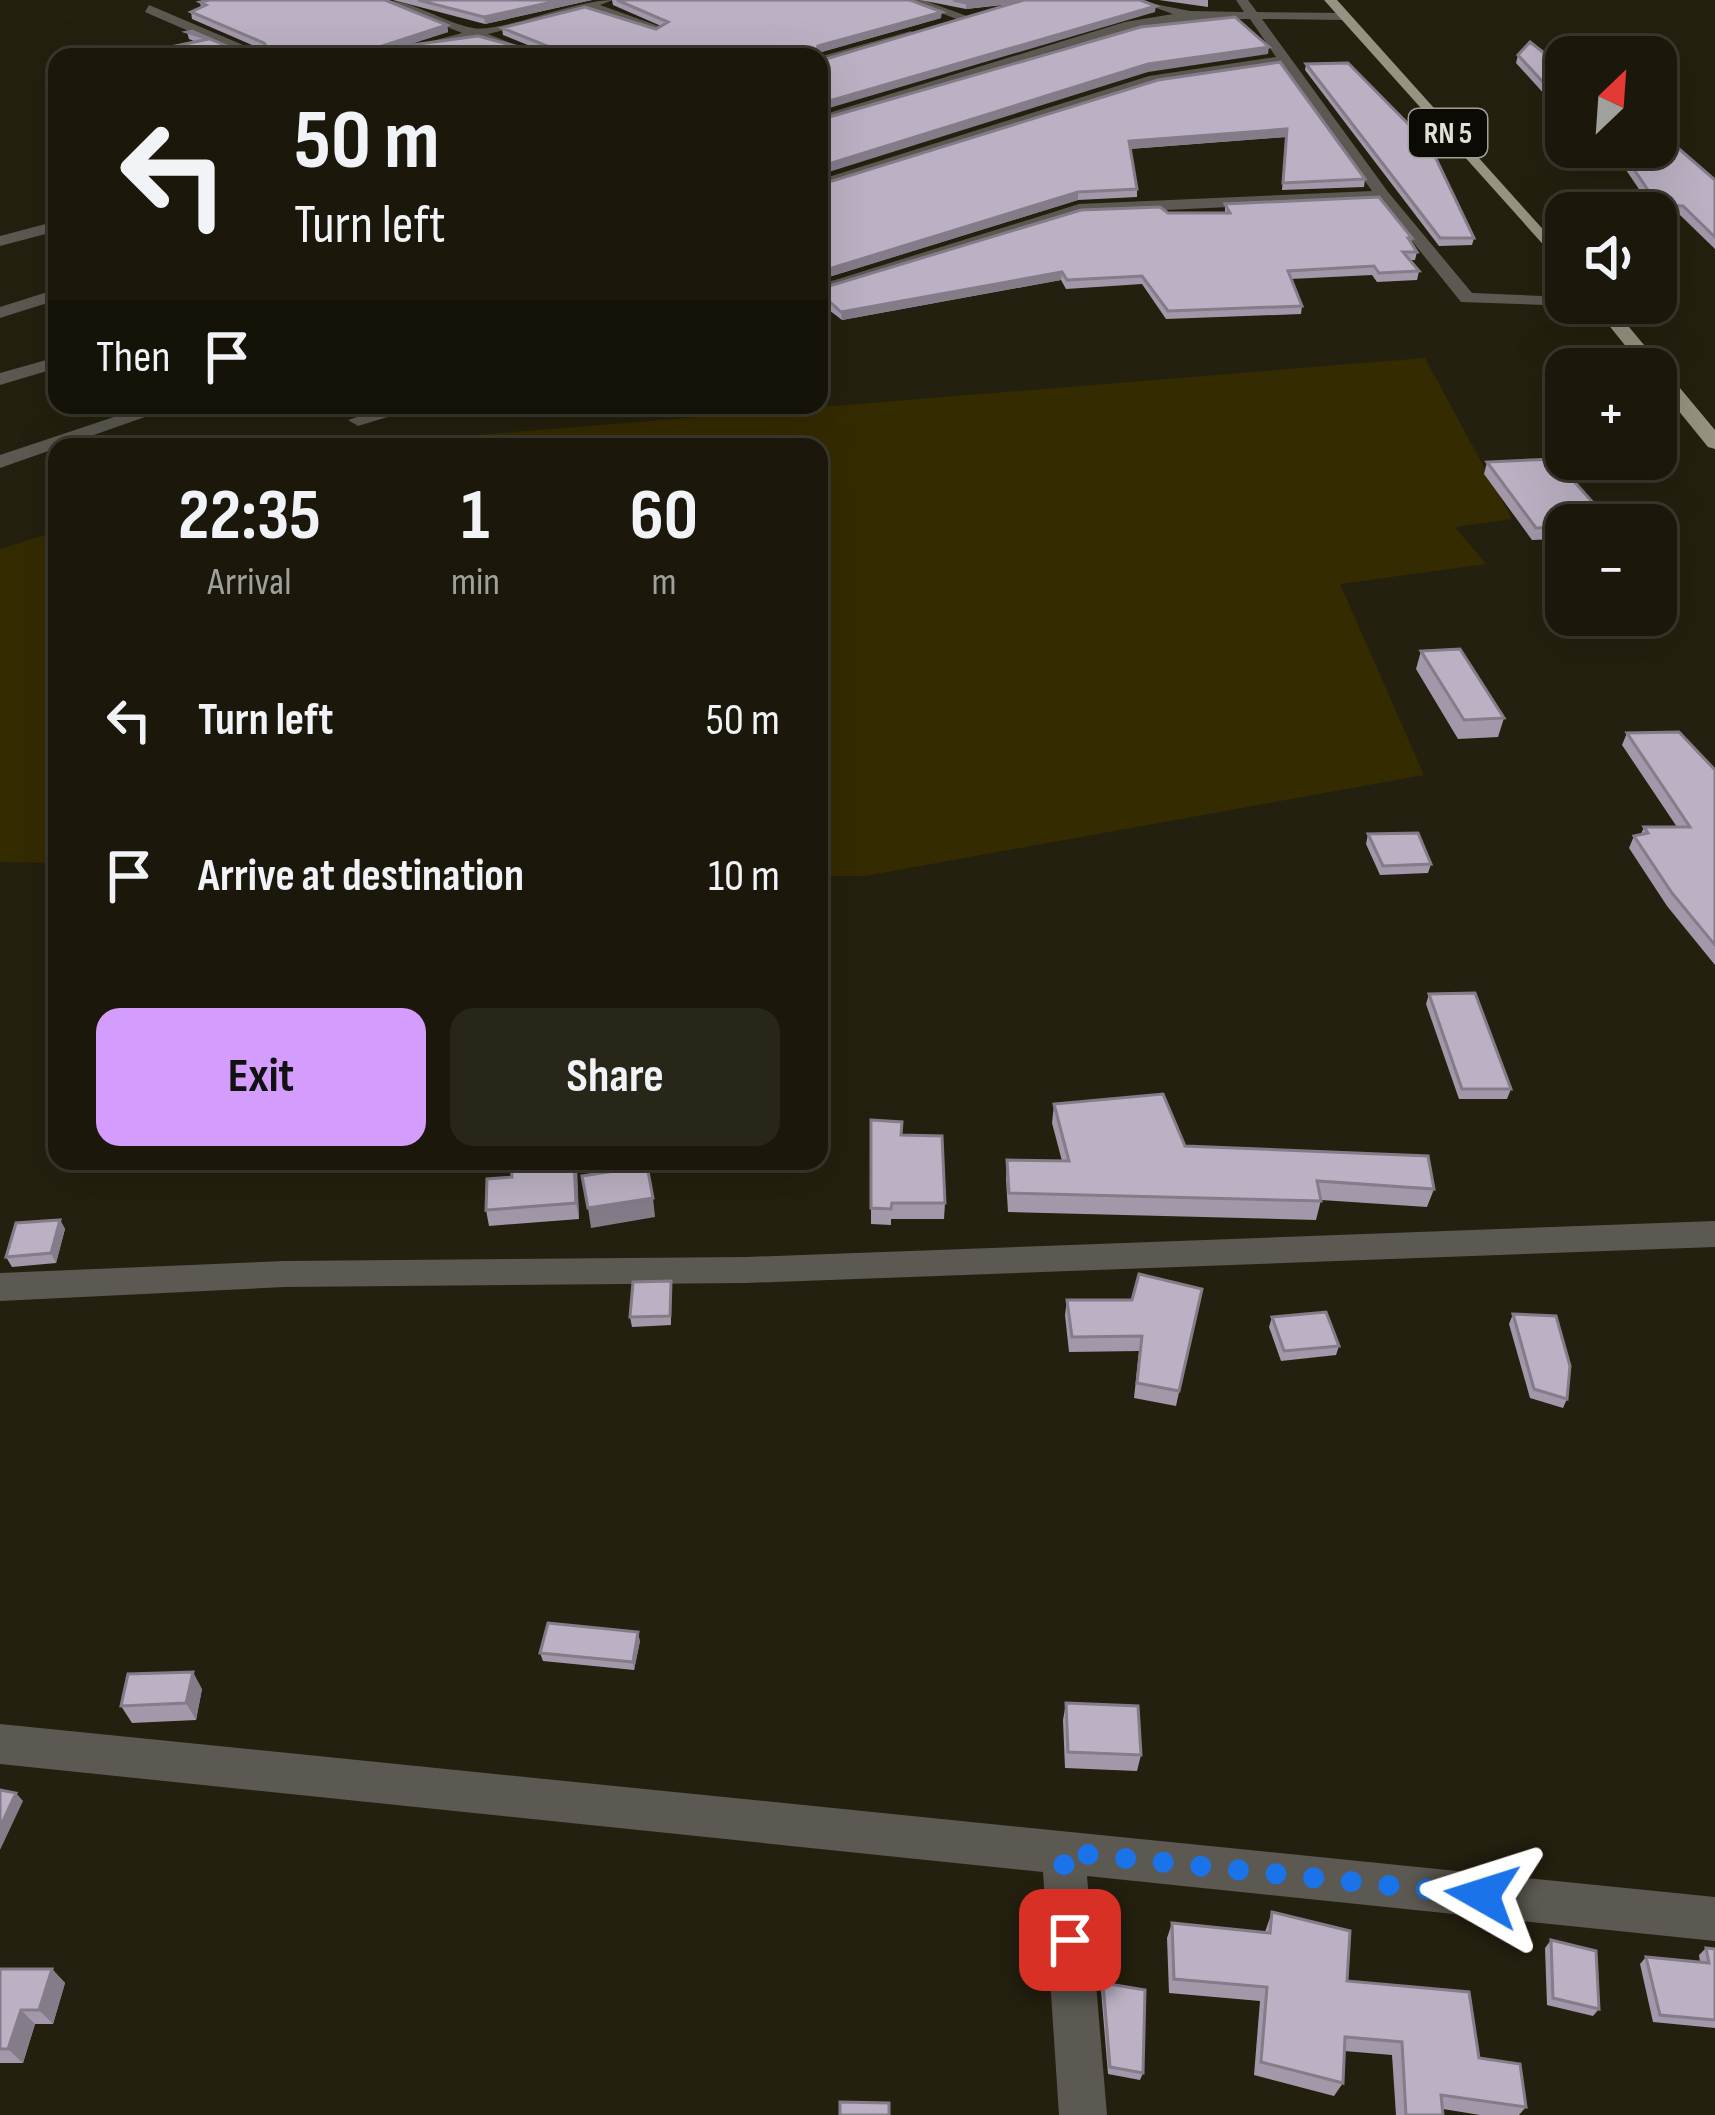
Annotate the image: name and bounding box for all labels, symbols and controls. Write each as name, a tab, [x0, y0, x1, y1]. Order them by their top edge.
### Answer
north arrow	[1545, 36, 1677, 168]
map controls	[1545, 36, 1677, 636]
text: 50 m	[294, 91, 440, 192]
icon: left	[96, 96, 252, 252]
road number: RN 5	[1409, 109, 1487, 157]
button: sound	[1545, 192, 1677, 324]
text: Turn left	[294, 193, 446, 258]
icon: arrive	[194, 324, 260, 390]
text: Then	[96, 330, 170, 385]
button: +	[1545, 348, 1677, 480]
text: 22:35	[178, 473, 321, 560]
text: 1	[461, 473, 490, 560]
text: 60	[630, 473, 698, 560]
button: −	[1545, 504, 1677, 636]
text: Arrival	[208, 559, 291, 606]
text: min	[451, 559, 500, 606]
text: m	[651, 559, 676, 606]
icon: left	[96, 687, 162, 753]
text: Turn left	[198, 693, 333, 748]
text: 50 m	[706, 693, 780, 748]
icon: arrive	[96, 843, 162, 909]
text: Arrive at destination	[198, 849, 524, 904]
text: 10 m	[708, 849, 780, 904]
button: Exit	[96, 1008, 426, 1146]
button: Share	[450, 1008, 780, 1146]
position arrow	[1419, 1832, 1545, 1958]
pin	[1019, 1889, 1121, 1991]
icon: arrive	[1037, 1907, 1103, 1973]

